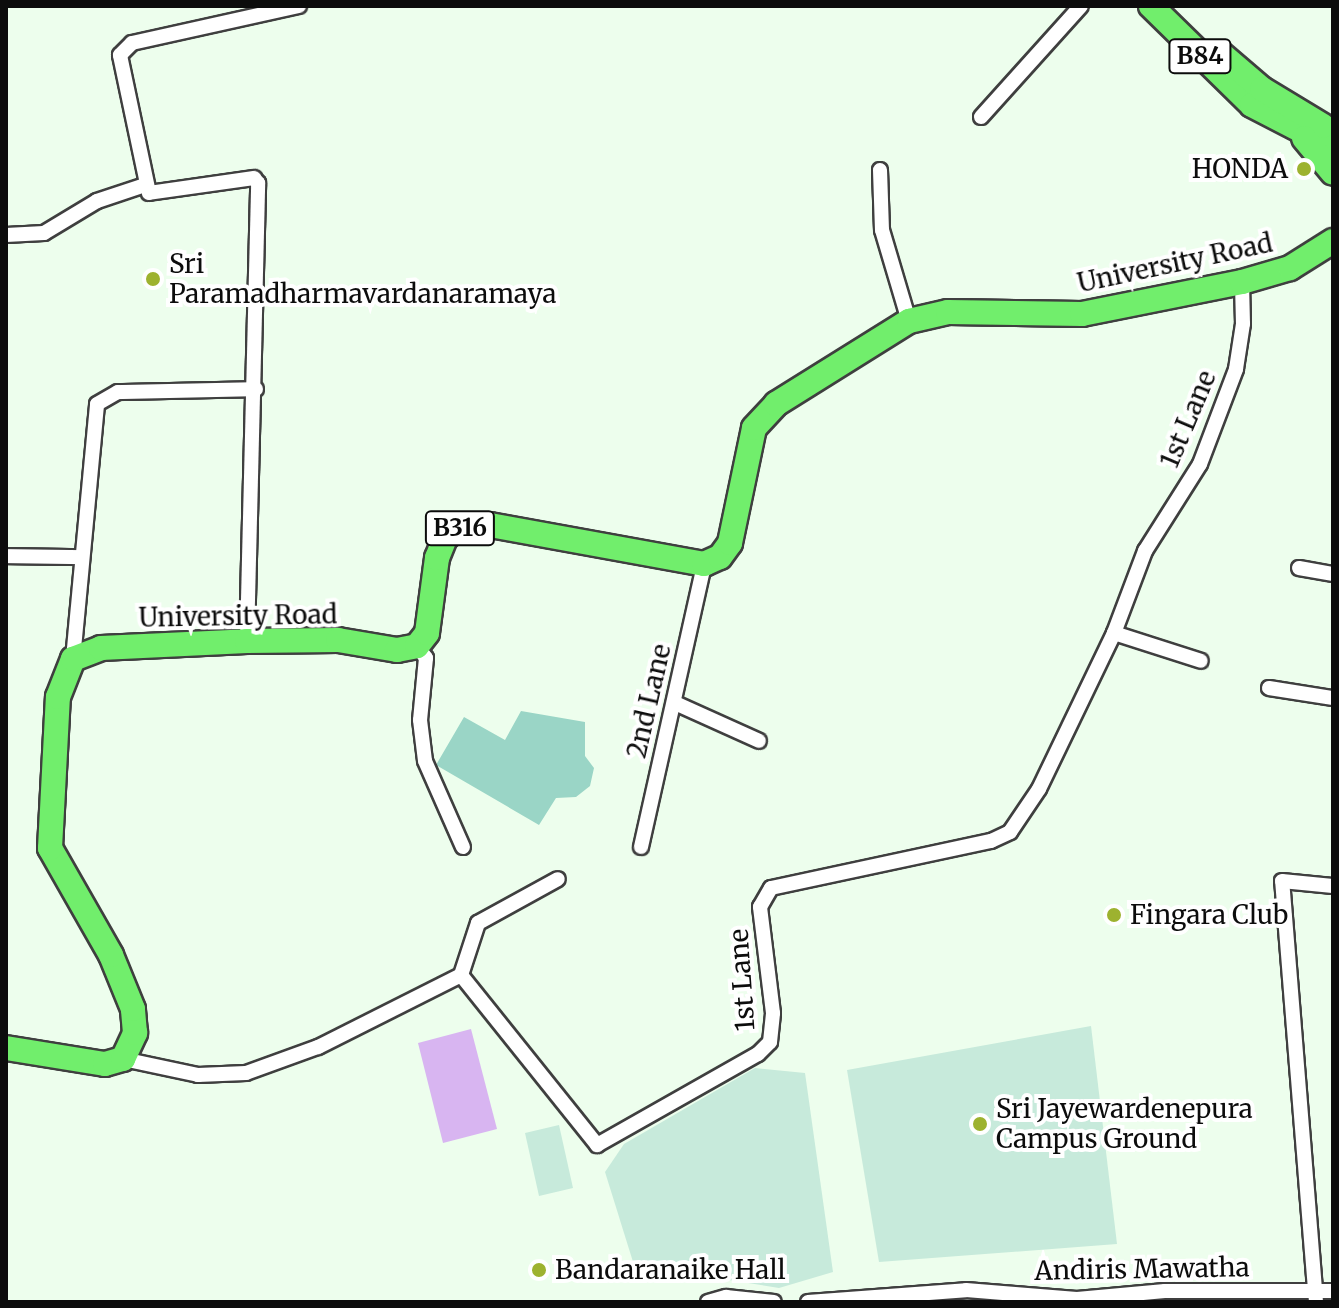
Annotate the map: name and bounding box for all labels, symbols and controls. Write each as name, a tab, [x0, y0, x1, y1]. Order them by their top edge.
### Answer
road number: B84	[1168, 36, 1232, 76]
place label: HONDA	[1192, 153, 1288, 185]
marker: HONDA	[1295, 160, 1313, 178]
street label: University Road	[1075, 227, 1275, 299]
place label: Sri Paramadharmavardanaramaya	[169, 248, 556, 310]
marker: Sri Paramadharmavardanaramaya	[144, 270, 162, 288]
street label: 1st Lane	[1154, 366, 1222, 472]
road number: B316	[424, 508, 496, 548]
street label: University Road	[138, 599, 338, 633]
street label: 2nd Lane	[621, 641, 677, 761]
place label: Fingara Club	[1130, 899, 1288, 931]
marker: Fingara Club	[1105, 906, 1123, 924]
street label: 1st Lane	[723, 928, 761, 1032]
place label: Sri Jayewardenepura Campus Ground	[996, 1093, 1253, 1154]
marker: Sri Jayewardenepura Campus Ground	[971, 1115, 989, 1133]
street label: Andiris Mawatha	[1034, 1252, 1250, 1286]
place label: Bandaranaike Hall	[555, 1254, 786, 1286]
marker: Bandaranaike Hall	[530, 1261, 548, 1279]

